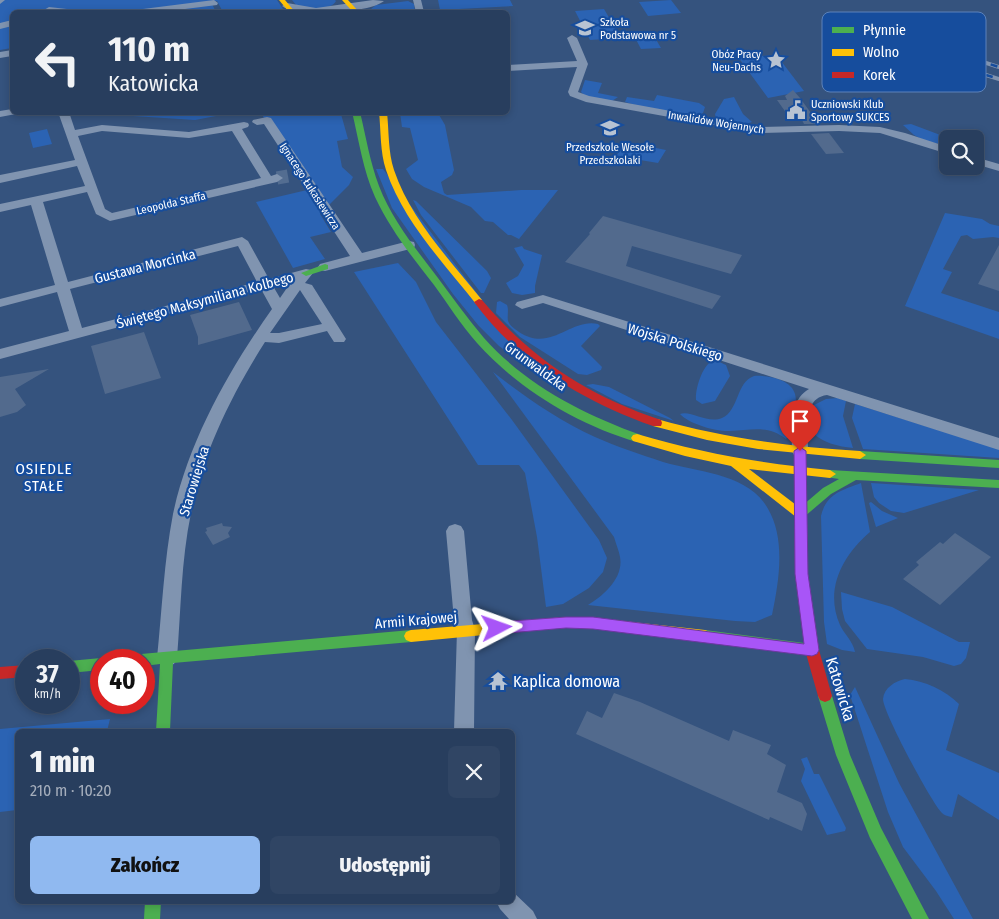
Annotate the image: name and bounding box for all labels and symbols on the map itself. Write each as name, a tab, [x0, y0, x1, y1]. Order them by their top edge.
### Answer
legend	[822, 12, 986, 92]
place label: Szkoła Podstawowa nr 5	[600, 16, 676, 42]
school or university icon: Szkoła Podstawowa nr 5	[574, 17, 596, 39]
text: Płynnie	[863, 22, 906, 39]
text: Wolno	[863, 44, 899, 61]
place label: Obóz Pracy Neu-Dachs	[712, 48, 761, 74]
place icon: Obóz Pracy Neu-Dachs	[765, 49, 787, 71]
text: Korek	[863, 67, 896, 84]
place label: Uczniowski Klub Sportowy SUKCES	[811, 98, 890, 124]
public building icon: Uczniowski Klub Sportowy SUKCES	[785, 99, 807, 121]
street label: Inwalidów Wojennych	[667, 108, 765, 137]
school or university icon: Przedszkole Wesołe Przedszkolaki	[599, 117, 621, 139]
street label: Ignacego Łukasiewicza	[277, 141, 342, 232]
place label: Przedszkole Wesołe Przedszkolaki	[566, 141, 654, 167]
street label: Leopolda Staffa	[135, 189, 207, 218]
street label: Gustawa Morcinka	[93, 246, 198, 287]
street label: Świętego Maksymiliana Kolbego	[115, 268, 295, 332]
street label: Wojska Polskiego	[625, 320, 724, 365]
street label: Grunwaldzka	[501, 338, 570, 395]
pin	[779, 400, 821, 451]
street label: Starowiejska	[176, 444, 213, 518]
district label: OSIEDLE STAŁE	[15, 460, 73, 495]
position arrow	[470, 601, 522, 653]
street label: Armii Krajowej	[374, 608, 458, 633]
speed limit sign: 40	[90, 649, 155, 714]
street label: Katowicka	[822, 655, 859, 724]
temple icon: Kaplica domowa	[487, 670, 509, 692]
place label: Kaplica domowa	[513, 672, 620, 691]

